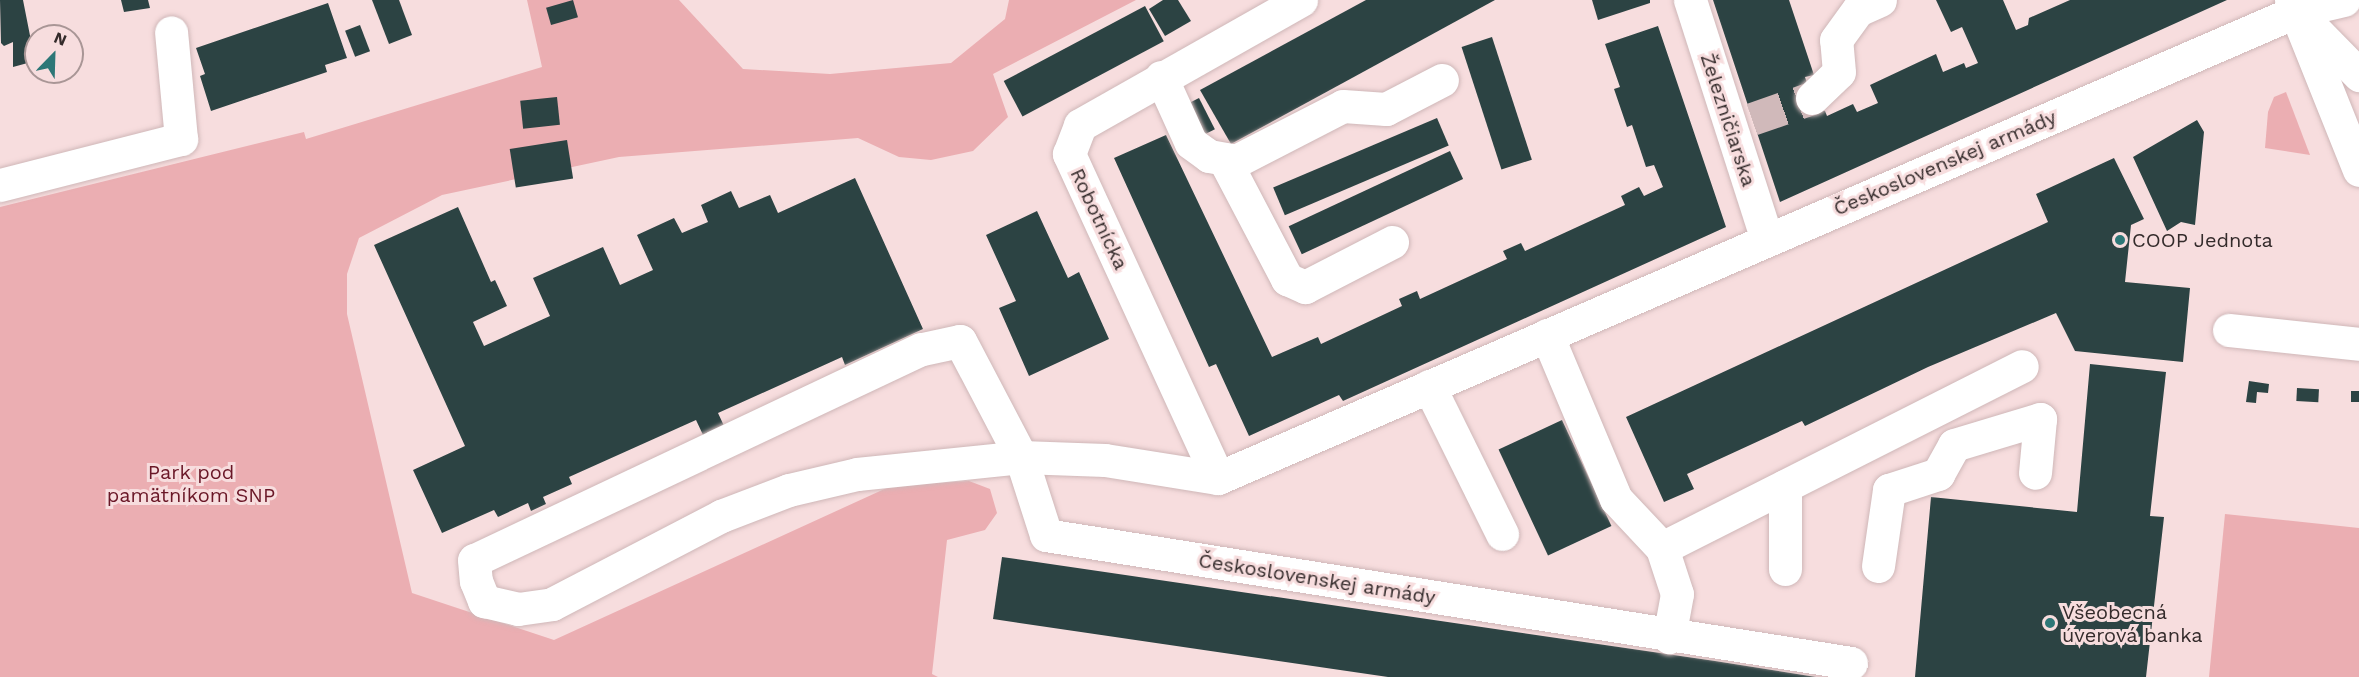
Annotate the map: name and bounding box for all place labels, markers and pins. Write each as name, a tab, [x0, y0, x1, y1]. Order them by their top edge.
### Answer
place label: COOP Jednota	[2132, 228, 2274, 252]
marker: COOP Jednota	[2113, 233, 2127, 247]
place label: Všeobecná úverová banka	[2062, 600, 2203, 647]
marker: Všeobecná úverová banka	[2043, 616, 2057, 630]

